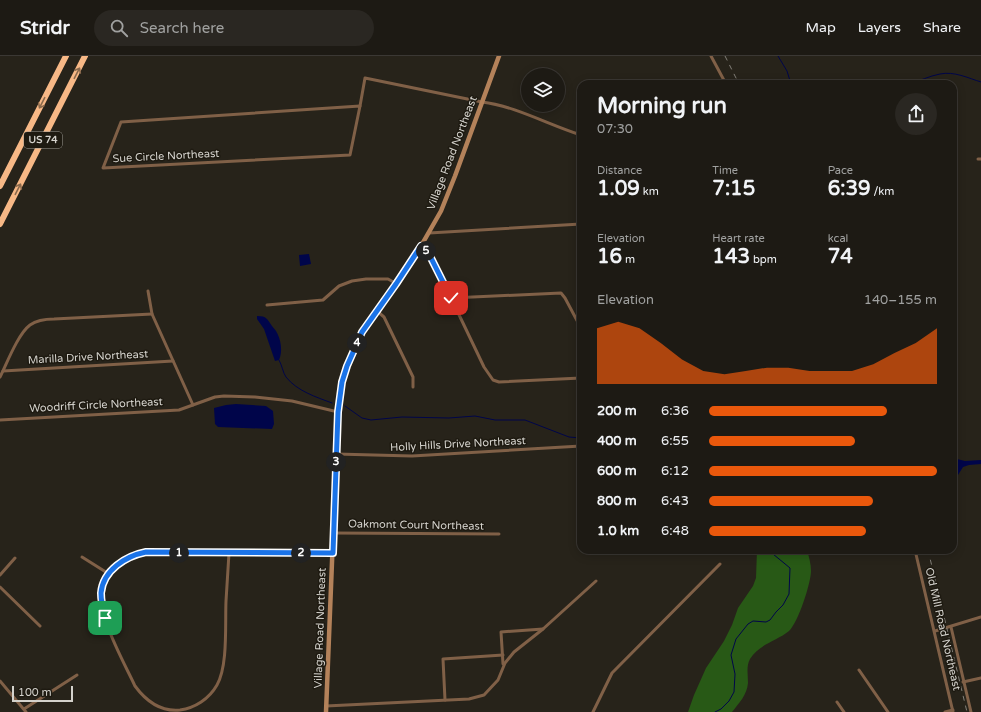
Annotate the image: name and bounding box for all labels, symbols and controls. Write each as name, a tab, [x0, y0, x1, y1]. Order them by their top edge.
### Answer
search box	[94, 10, 374, 46]
text: Stridr	[20, 17, 70, 39]
icon: search	[108, 17, 130, 39]
text: Search here	[140, 19, 224, 37]
text: Map	[806, 19, 836, 36]
text: Layers	[858, 19, 901, 36]
text: Share	[923, 19, 961, 36]
one-way arrow	[74, 68, 81, 80]
map controls	[521, 68, 565, 112]
button: layers	[521, 68, 565, 112]
text: Morning run	[597, 93, 727, 119]
button: share	[895, 93, 937, 135]
street label: Village Road Northeast	[424, 94, 480, 212]
one-way arrow	[38, 97, 45, 109]
text: 07:30	[597, 121, 633, 137]
road number: US 74	[24, 132, 62, 148]
street label: Sue Circle Northeast	[112, 147, 220, 165]
text: Distance	[597, 164, 642, 177]
text: Time	[712, 164, 738, 177]
text: Pace	[828, 164, 853, 177]
text: 1.09	[597, 177, 640, 201]
text: 7:15	[712, 177, 755, 201]
text: 6:39	[828, 177, 871, 201]
one-way arrow	[15, 183, 22, 195]
text: km	[640, 185, 659, 198]
text: /km	[871, 185, 894, 198]
text: Elevation	[597, 232, 645, 245]
text: Heart rate	[712, 232, 765, 245]
text: kcal	[828, 232, 848, 245]
pin: 5	[416, 241, 436, 261]
text: 5	[423, 244, 429, 257]
text: 16	[597, 245, 622, 269]
text: 143	[712, 245, 750, 269]
text: 74	[828, 245, 853, 269]
text: m	[622, 253, 635, 266]
text: bpm	[750, 253, 777, 266]
pin	[434, 281, 468, 315]
icon: check	[440, 287, 462, 309]
text: Elevation	[597, 292, 654, 308]
text: 140–155 m	[864, 292, 937, 308]
pin: 4	[347, 333, 367, 353]
text: 4	[354, 336, 360, 349]
street label: Marilla Drive Northeast	[27, 347, 149, 367]
street label: Woodriff Circle Northeast	[29, 395, 163, 415]
text: 200 m	[597, 403, 637, 419]
text: 6:36	[661, 403, 689, 419]
text: 400 m	[597, 433, 637, 449]
text: 6:55	[661, 433, 689, 449]
street label: Holly Hills Drive Northeast	[390, 434, 526, 454]
pin: 3	[326, 452, 346, 472]
text: 3	[333, 455, 339, 468]
text: 600 m	[597, 463, 637, 479]
text: 6:12	[661, 463, 689, 479]
text: 800 m	[597, 493, 637, 509]
text: 6:43	[661, 493, 689, 509]
street label: Oakmont Court Northeast	[348, 517, 484, 533]
text: 1.0 km	[597, 523, 639, 539]
text: 6:48	[661, 523, 689, 539]
pin: 1	[169, 543, 189, 563]
pin: 2	[291, 543, 311, 563]
text: 1	[176, 546, 182, 559]
text: 2	[298, 546, 304, 559]
street label: Old Mill Road Northeast	[923, 566, 963, 692]
street label: Village Road Northeast	[311, 567, 329, 689]
pin	[88, 601, 122, 635]
icon: arrive	[94, 607, 116, 629]
scale bar	[12, 684, 73, 703]
text: 100 m	[18, 686, 52, 699]

